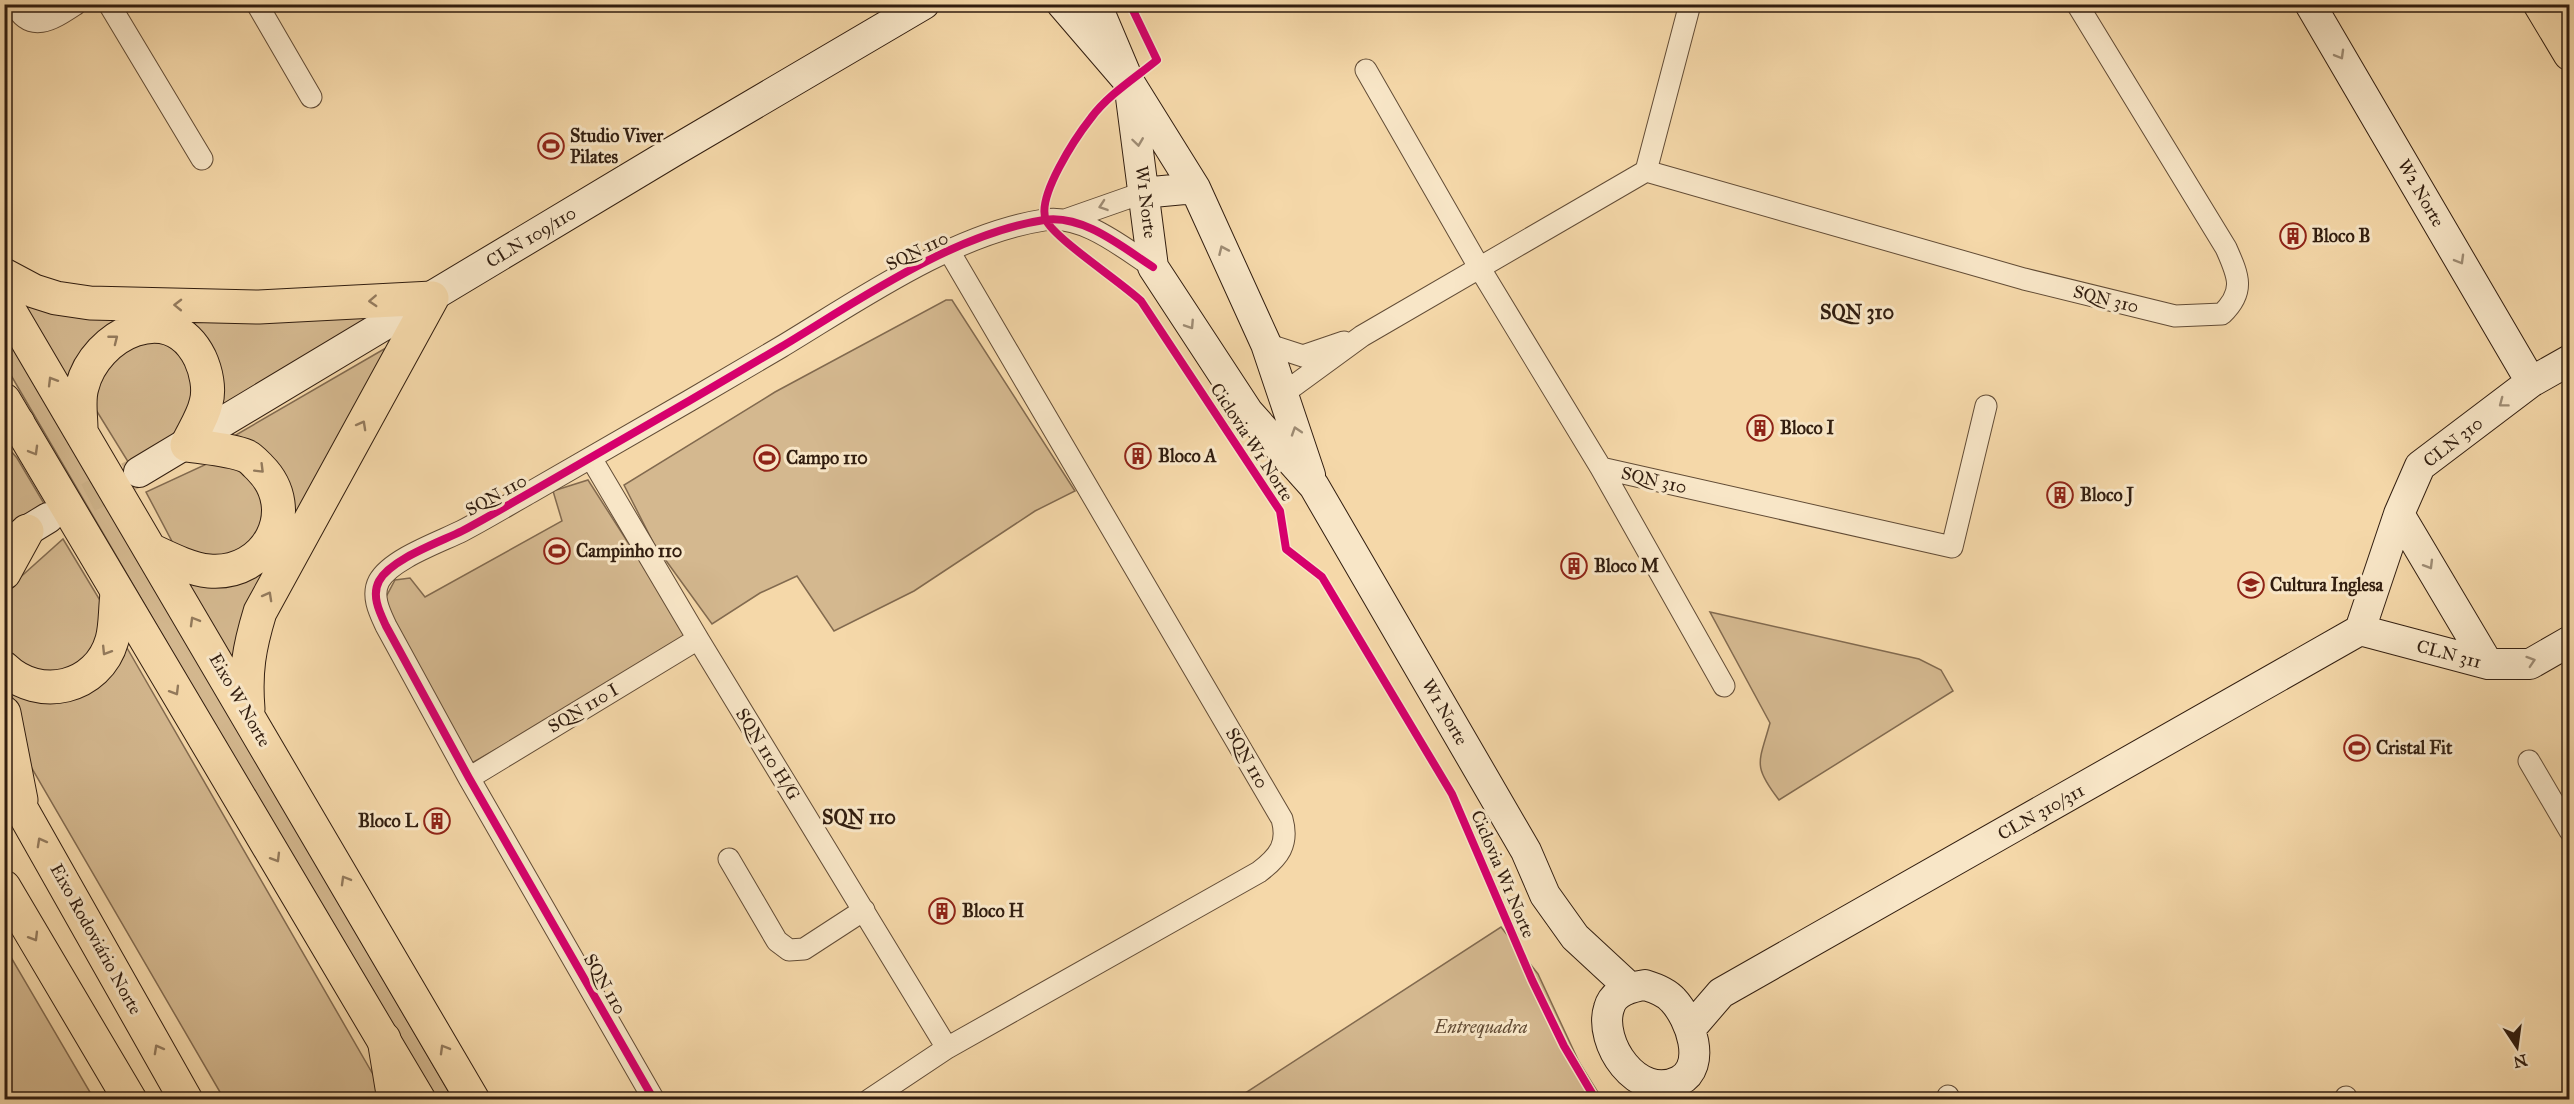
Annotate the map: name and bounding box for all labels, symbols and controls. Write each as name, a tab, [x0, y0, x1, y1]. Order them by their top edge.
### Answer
one-way arrow	[2333, 49, 2344, 59]
place label: Studio Viver Pilates	[570, 125, 664, 168]
sports icon: Studio Viver Pilates	[536, 131, 566, 161]
one-way arrow	[1132, 137, 1144, 147]
street label: W2 Norte	[2393, 155, 2449, 231]
street label: W1 Norte	[1131, 165, 1161, 239]
one-way arrow	[1098, 199, 1109, 212]
street label: CLN 109/110	[482, 201, 580, 273]
building icon: Bloco B	[2278, 221, 2308, 251]
place label: Bloco B	[2312, 225, 2371, 247]
street label: SQN 110	[882, 227, 952, 275]
one-way arrow	[1219, 245, 1231, 256]
one-way arrow	[2452, 253, 2464, 264]
street label: SQN 310	[2071, 280, 2141, 318]
one-way arrow	[369, 295, 378, 308]
one-way arrow	[174, 299, 183, 311]
district label: SQN 310	[1820, 300, 1894, 325]
one-way arrow	[1183, 318, 1194, 329]
one-way arrow	[107, 336, 118, 347]
one-way arrow	[48, 377, 60, 387]
street label: Ciclovia W1 Norte	[1206, 379, 1298, 505]
one-way arrow	[2498, 396, 2509, 407]
street label: CLN 310	[2419, 412, 2487, 472]
building icon: Bloco I	[1745, 413, 1775, 443]
place label: Bloco I	[1780, 417, 1835, 439]
one-way arrow	[355, 421, 366, 432]
one-way arrow	[1291, 426, 1303, 437]
building icon: Bloco A	[1123, 441, 1153, 471]
sports icon: Campo 110	[752, 443, 782, 473]
one-way arrow	[27, 445, 38, 455]
place label: Bloco A	[1158, 445, 1218, 467]
place label: Campo 110	[786, 447, 868, 470]
one-way arrow	[253, 461, 264, 472]
street label: SQN 310	[1619, 462, 1689, 498]
street label: SQN 110	[462, 469, 530, 521]
building icon: Bloco J	[2045, 480, 2075, 510]
place label: Bloco J	[2080, 484, 2135, 507]
sports icon: Campinho 110	[542, 536, 572, 566]
place label: Campinho 110	[576, 540, 682, 563]
building icon: Bloco M	[1559, 551, 1589, 581]
place label: Bloco M	[1594, 555, 1660, 577]
one-way arrow	[2422, 559, 2433, 569]
school or university icon: Cultura Inglesa	[2236, 570, 2266, 600]
place label: Cultura Inglesa	[2270, 574, 2384, 597]
one-way arrow	[261, 592, 272, 602]
one-way arrow	[190, 617, 201, 628]
street label: CLN 311	[2414, 635, 2484, 673]
one-way arrow	[101, 645, 113, 655]
street label: Eixo W Norte	[204, 649, 276, 751]
one-way arrow	[2525, 656, 2536, 668]
street label: W1 Norte	[1417, 675, 1473, 749]
street label: SQN 110 I	[544, 678, 622, 738]
one-way arrow	[168, 685, 180, 695]
street label: SQN 110 H/G	[731, 704, 805, 804]
street label: SQN 110	[1221, 724, 1273, 792]
sports icon: Cristal Fit	[2342, 733, 2372, 763]
place label: Cristal Fit	[2376, 737, 2453, 759]
street label: CLN 310/311	[1994, 779, 2088, 845]
district label: SQN 110	[822, 805, 896, 830]
building icon: Bloco L	[422, 806, 452, 836]
street label: Ciclovia W1 Norte	[1466, 807, 1540, 941]
place label: Bloco L	[358, 810, 419, 832]
one-way arrow	[37, 838, 48, 848]
one-way arrow	[268, 852, 280, 862]
street label: Eixo Rodoviário Norte	[45, 860, 147, 1018]
one-way arrow	[341, 876, 353, 887]
building icon: Bloco H	[927, 896, 957, 926]
place label: Bloco H	[962, 900, 1025, 922]
one-way arrow	[27, 931, 39, 941]
street label: SQN 110	[579, 950, 631, 1018]
park label: Entrequadra	[1433, 1016, 1528, 1038]
north arrow	[2487, 1017, 2547, 1077]
one-way arrow	[153, 1044, 165, 1055]
one-way arrow	[439, 1045, 451, 1055]
text: N	[2511, 1050, 2529, 1072]

